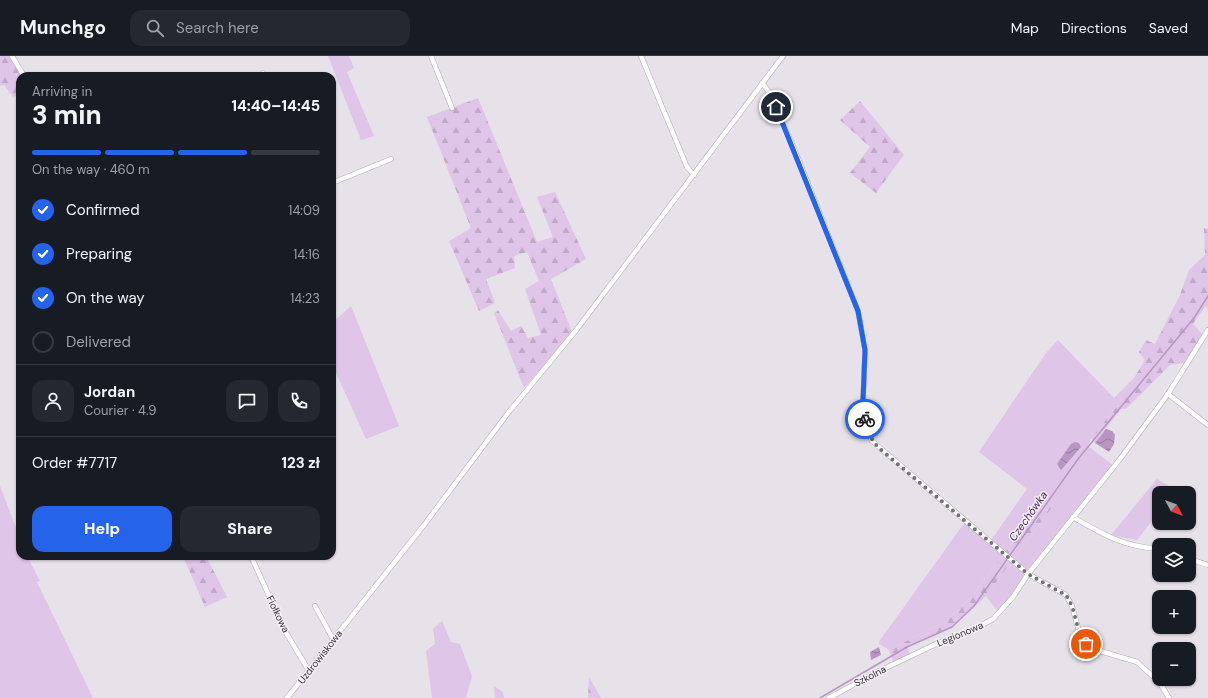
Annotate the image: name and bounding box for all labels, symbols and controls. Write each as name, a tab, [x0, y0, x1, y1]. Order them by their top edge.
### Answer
search box	[130, 10, 410, 46]
text: Munchgo	[20, 15, 106, 40]
icon: search	[144, 17, 166, 39]
text: Search here	[176, 18, 259, 38]
text: Map	[1011, 19, 1039, 37]
text: Directions	[1061, 19, 1127, 37]
text: Saved	[1149, 19, 1188, 37]
text: Arriving in	[32, 83, 92, 100]
pin	[759, 90, 793, 124]
text: 14:40–14:45	[231, 96, 320, 116]
icon: home	[765, 96, 787, 118]
text: 3 min	[32, 98, 102, 132]
text: On the way · 460 m	[32, 161, 150, 178]
icon: check	[32, 199, 54, 221]
text: Confirmed	[66, 200, 140, 220]
text: 14:09	[288, 202, 320, 219]
icon: check	[32, 243, 54, 265]
text: Preparing	[66, 244, 132, 264]
text: 14:16	[293, 246, 320, 263]
icon: check	[32, 287, 54, 309]
text: On the way	[66, 288, 145, 308]
text: 14:23	[290, 290, 320, 307]
text: Delivered	[66, 332, 131, 352]
button: person	[32, 380, 74, 422]
button: chat	[226, 380, 268, 422]
button: phone	[278, 380, 320, 422]
text: Jordan	[84, 382, 135, 402]
courier	[845, 399, 885, 439]
text: Courier · 4.9	[84, 402, 156, 419]
icon: bike	[854, 408, 876, 430]
text: Order #7717	[32, 453, 117, 473]
text: 123 zł	[282, 453, 320, 473]
north arrow	[1152, 486, 1196, 530]
map controls	[1152, 486, 1196, 686]
water label: Czechówka	[1006, 488, 1050, 544]
button: Help	[32, 506, 172, 552]
button: Share	[180, 506, 320, 552]
button: layers	[1152, 538, 1196, 582]
button: +	[1152, 590, 1196, 634]
street label: Fiołkowa	[264, 593, 292, 635]
street label: Legionowa	[935, 618, 985, 650]
street label: Uzdrowiskowa	[295, 627, 345, 687]
pin	[1069, 627, 1103, 661]
icon: bag	[1075, 633, 1097, 655]
button: −	[1152, 642, 1196, 686]
street label: Szkolna	[852, 662, 888, 690]

